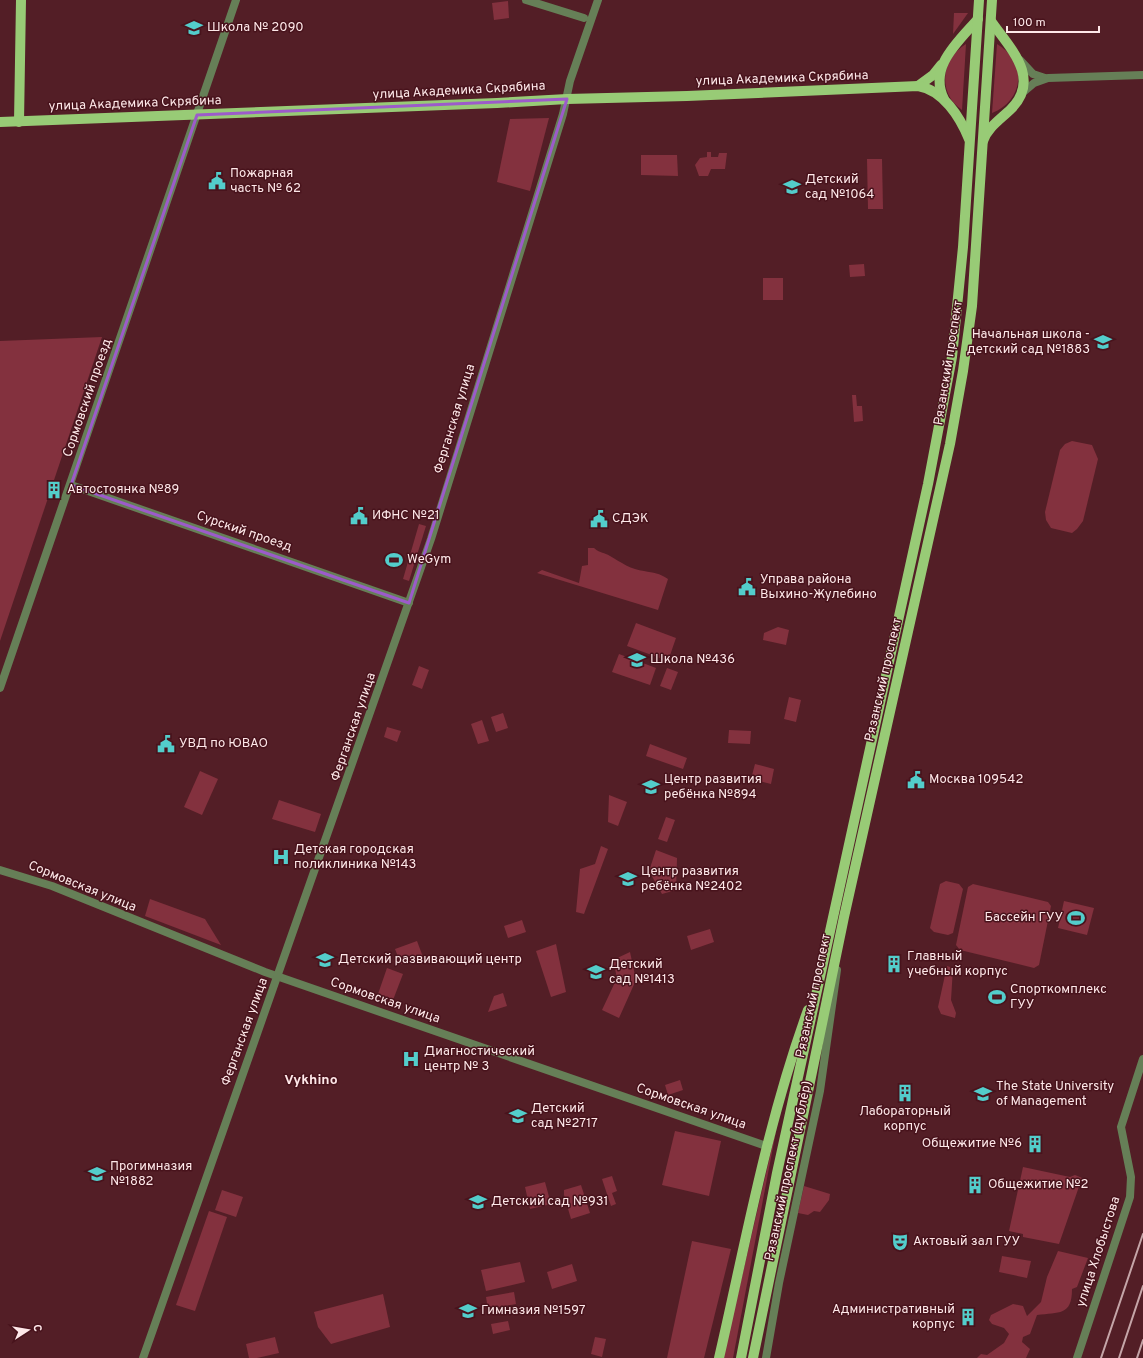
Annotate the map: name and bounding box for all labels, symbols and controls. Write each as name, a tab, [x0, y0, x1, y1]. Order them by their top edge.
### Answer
scale bar	[1007, 8, 1099, 34]
text: 100 m	[1013, 15, 1046, 31]
school or university icon: Школа № 2090	[184, 18, 204, 38]
place label: Школа № 2090	[207, 20, 304, 36]
street label: улица Академика Скрябина	[695, 68, 869, 90]
street label: улица Академика Скрябина	[372, 78, 546, 104]
street label: улица Академика Скрябина	[48, 93, 222, 115]
place label: Пожарная часть № 62	[230, 166, 301, 197]
public building icon: Пожарная часть № 62	[207, 171, 227, 191]
place label: Детский сад №1064	[805, 172, 874, 203]
school or university icon: Детский сад №1064	[782, 177, 802, 197]
street label: Рязанский проспект	[931, 299, 967, 427]
place label: Начальная школа - детский сад №1883	[967, 327, 1090, 358]
school or university icon: Начальная школа - детский сад №1883	[1093, 332, 1113, 352]
street label: Сормовский проезд	[60, 336, 116, 459]
street label: Ферганская улица	[431, 362, 479, 476]
building icon: Автостоянка №89	[44, 480, 64, 500]
place label: Автостоянка №89	[67, 482, 179, 498]
public building icon: ИФНС №21	[349, 506, 369, 526]
street label: Сурский проезд	[194, 508, 294, 556]
place label: ИФНС №21	[372, 508, 440, 524]
public building icon: СДЭК	[589, 509, 609, 529]
place label: СДЭК	[612, 511, 649, 527]
sports icon: WeGym	[384, 550, 404, 570]
place label: WeGym	[407, 552, 451, 568]
place label: Управа района Выхино-Жулебино	[760, 572, 877, 603]
public building icon: Управа района Выхино-Жулебино	[737, 577, 757, 597]
street label: Рязанский проспект	[862, 617, 906, 743]
school or university icon: Школа №436	[627, 650, 647, 670]
place label: Школа №436	[650, 652, 735, 668]
street label: Ферганская улица	[328, 671, 380, 783]
public building icon: УВД по ЮВАО	[156, 734, 176, 754]
place label: УВД по ЮВАО	[179, 736, 268, 752]
public building icon: Москва 109542	[906, 770, 926, 790]
place label: Центр развития ребёнка №894	[664, 772, 762, 803]
place label: Москва 109542	[929, 772, 1023, 788]
school or university icon: Центр развития ребёнка №894	[641, 777, 661, 797]
place label: Детская городская поликлиника №143	[294, 842, 416, 873]
hospital icon: Детская городская поликлиника №143	[271, 847, 291, 867]
street label: Сормовская улица	[26, 858, 138, 916]
place label: Центр развития ребёнка №2402	[641, 864, 742, 895]
school or university icon: Центр развития ребёнка №2402	[618, 869, 638, 889]
sports icon: Бассейн ГУУ	[1066, 908, 1086, 928]
place label: Бассейн ГУУ	[984, 910, 1063, 926]
street label: Рязанский проспект	[793, 932, 835, 1059]
place label: Главный учебный корпус	[907, 949, 1008, 980]
school or university icon: Детский развивающий центр	[315, 950, 335, 970]
place label: Детский развивающий центр	[338, 952, 522, 968]
building icon: Главный учебный корпус	[884, 954, 904, 974]
place label: Детский сад №1413	[609, 957, 675, 988]
school or university icon: Детский сад №1413	[586, 962, 606, 982]
street label: Сормовская улица	[328, 975, 442, 1027]
street label: Ферганская улица	[218, 976, 272, 1088]
place label: Спорткомплекс ГУУ	[1010, 982, 1107, 1013]
sports icon: Спорткомплекс ГУУ	[987, 987, 1007, 1007]
place label: Диагностический центр № 3	[424, 1044, 535, 1075]
hospital icon: Диагностический центр № 3	[401, 1049, 421, 1069]
district label: Vykhino	[284, 1072, 338, 1089]
place label: The State University of Management	[996, 1079, 1114, 1110]
street label: Рязанский проспект (дублёр)	[762, 1080, 816, 1262]
street label: Сормовская улица	[634, 1081, 748, 1133]
building icon: Лабораторный корпус	[895, 1083, 915, 1103]
school or university icon: The State University of Management	[973, 1084, 993, 1104]
place label: Детский сад №2717	[531, 1101, 598, 1132]
place label: Лабораторный корпус	[859, 1104, 951, 1135]
school or university icon: Детский сад №2717	[508, 1106, 528, 1126]
building icon: Общежитие №6	[1025, 1134, 1045, 1154]
place label: Общежитие №6	[922, 1136, 1022, 1152]
place label: Прогимназия №1882	[110, 1159, 192, 1190]
school or university icon: Прогимназия №1882	[87, 1164, 107, 1184]
building icon: Общежитие №2	[965, 1175, 985, 1195]
place label: Общежитие №2	[988, 1177, 1089, 1193]
school or university icon: Детский сад №931	[468, 1192, 488, 1212]
place label: Детский сад №931	[491, 1194, 608, 1210]
street label: улица Хлобыстова	[1074, 1195, 1124, 1309]
theatre icon: Актовый зал ГУУ	[890, 1232, 910, 1252]
place label: Актовый зал ГУУ	[913, 1234, 1021, 1250]
school or university icon: Гимназия №1597	[458, 1301, 478, 1321]
place label: Административный корпус	[832, 1302, 955, 1333]
place label: Гимназия №1597	[481, 1303, 586, 1319]
building icon: Административный корпус	[958, 1307, 978, 1327]
north arrow	[8, 1310, 48, 1350]
text: С	[29, 1323, 44, 1333]

